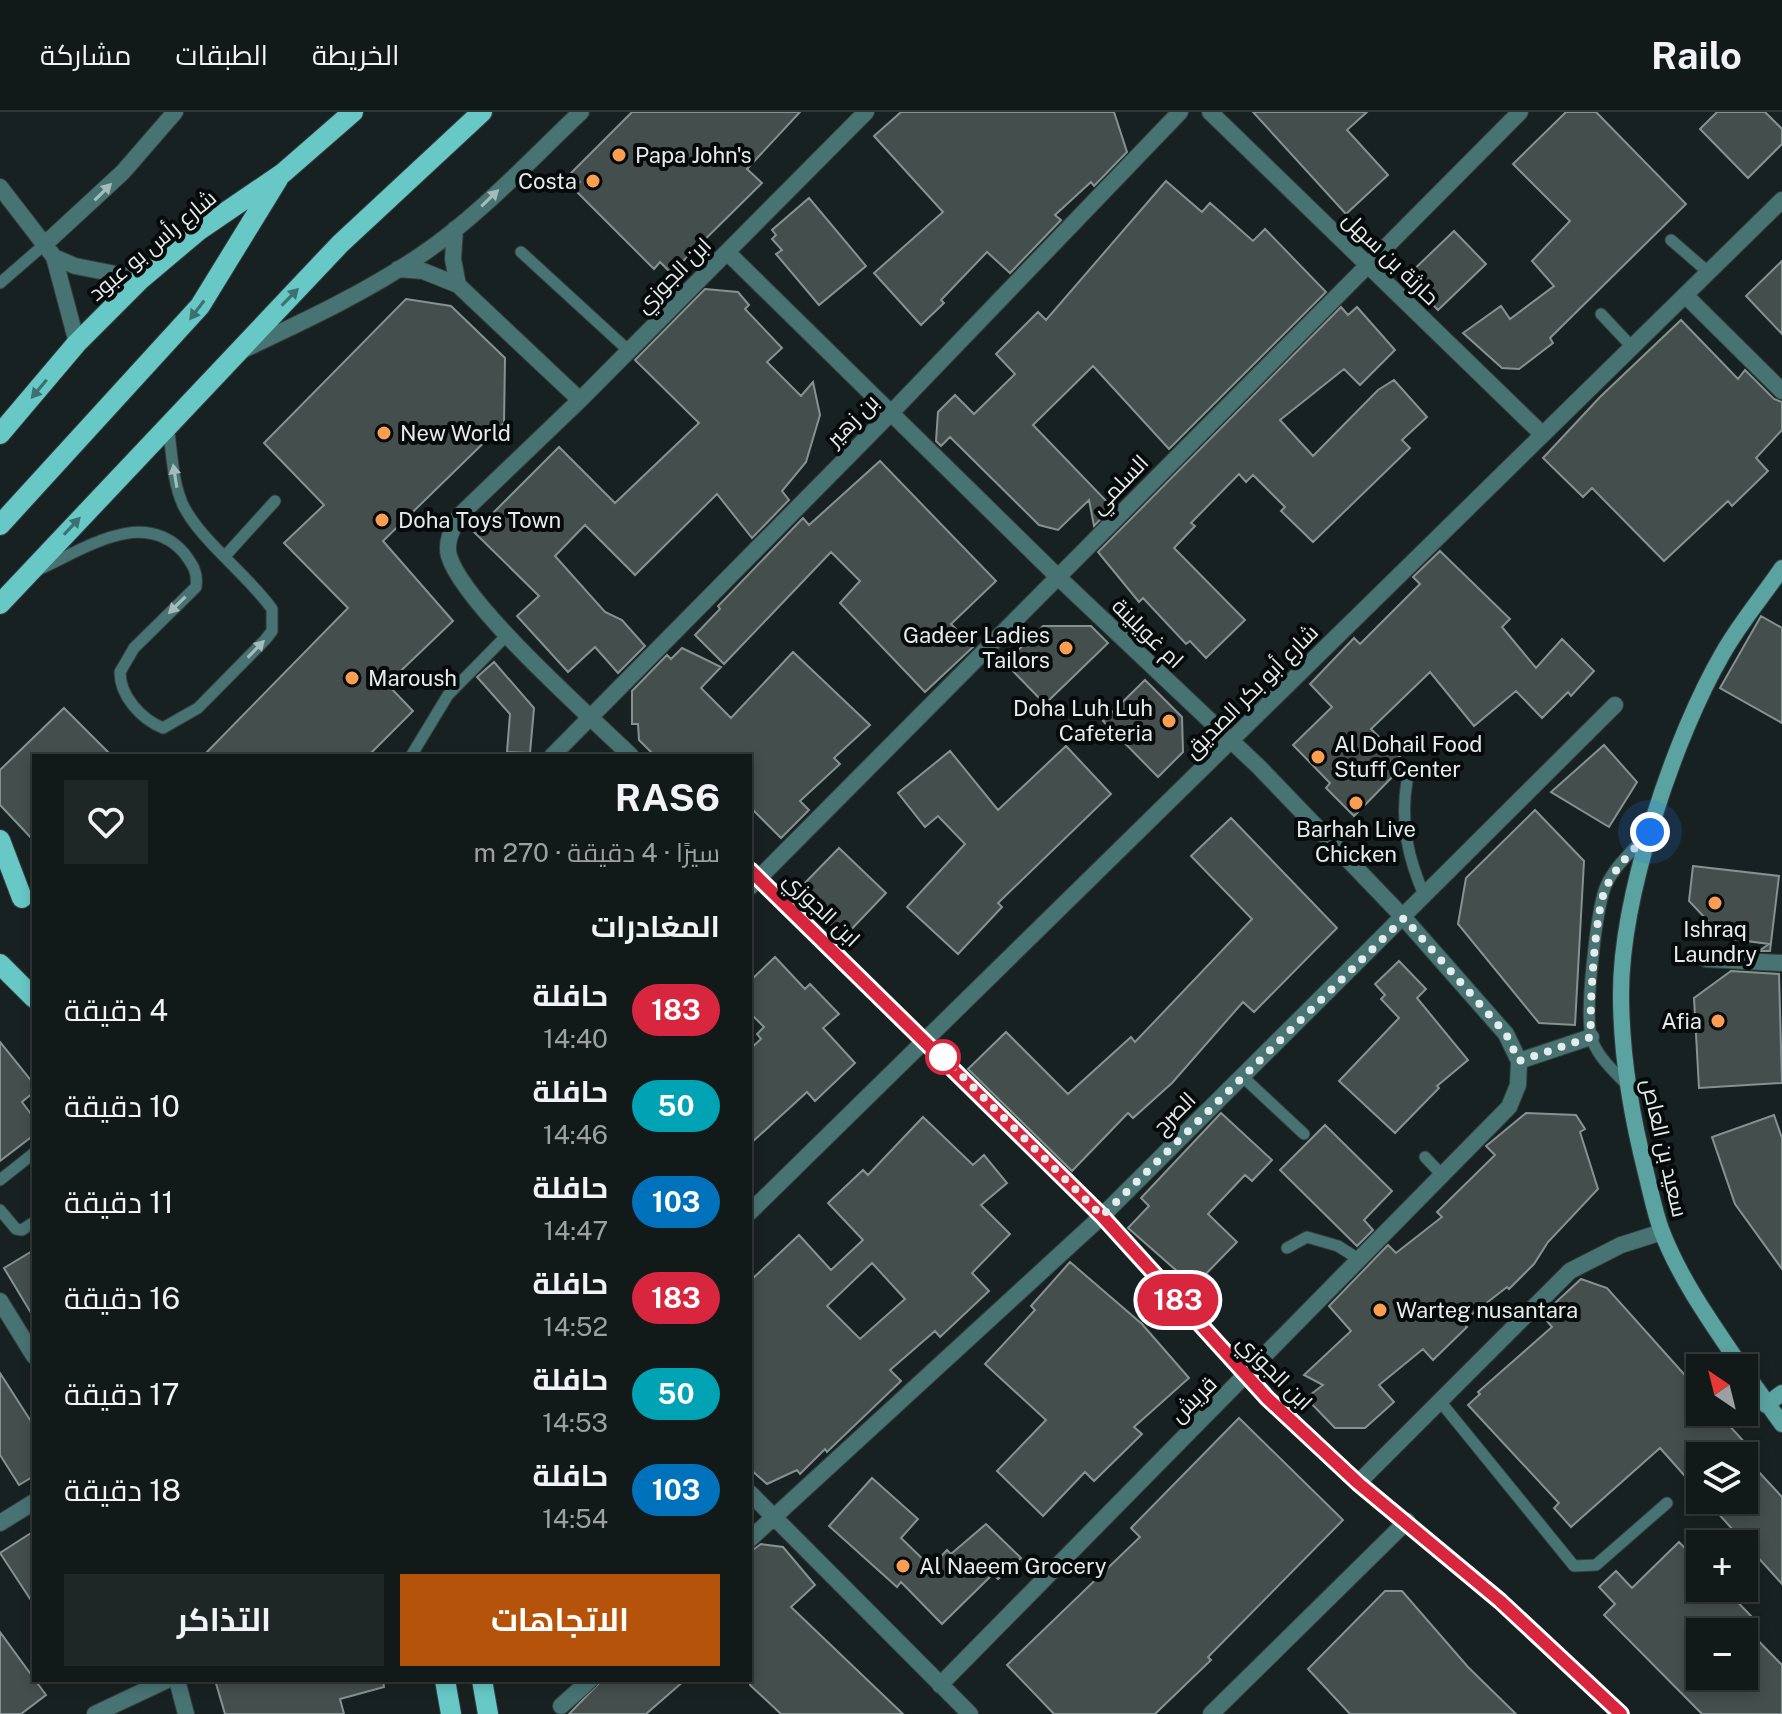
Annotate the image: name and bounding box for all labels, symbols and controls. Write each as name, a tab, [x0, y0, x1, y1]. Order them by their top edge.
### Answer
text: Railo	[1651, 33, 1742, 78]
text: مشاركة	[40, 38, 131, 71]
text: الطبقات	[175, 38, 268, 71]
text: الخريطة	[312, 38, 399, 71]
place label: Papa John's	[635, 142, 752, 168]
marker: Papa John's	[610, 146, 628, 164]
place label: Costa	[518, 168, 577, 194]
marker: Costa	[584, 172, 602, 190]
one-way arrow	[93, 183, 112, 202]
street label: شارع رأس بو عبود	[83, 184, 222, 307]
one-way arrow	[481, 189, 500, 207]
street label: حارثة بن سهل	[1337, 206, 1444, 311]
street label: ابن الجوزي	[630, 232, 719, 321]
one-way arrow	[280, 288, 298, 307]
one-way arrow	[189, 300, 205, 320]
one-way arrow	[31, 378, 48, 398]
street label: بن زهير	[819, 389, 884, 454]
place label: New World	[400, 420, 511, 446]
marker: New World	[375, 424, 393, 442]
street label: السلمي	[1085, 449, 1156, 522]
one-way arrow	[168, 463, 181, 488]
place label: Doha Toys Town	[398, 507, 561, 533]
marker: Doha Toys Town	[373, 511, 391, 529]
one-way arrow	[63, 517, 81, 536]
street label: ام غويلينة	[1105, 593, 1189, 675]
one-way arrow	[168, 595, 187, 614]
street label: شارع أبو بكر الصديق	[1179, 619, 1325, 765]
place label: Gadeer Ladies Tailors	[903, 622, 1050, 673]
marker: Gadeer Ladies Tailors	[1057, 639, 1075, 657]
one-way arrow	[247, 640, 265, 659]
place label: Maroush	[368, 665, 457, 691]
marker: Maroush	[343, 669, 361, 687]
place label: Doha Luh Luh Cafeteria	[1013, 695, 1153, 746]
marker: Doha Luh Luh Cafeteria	[1160, 712, 1178, 730]
place label: Al Dohail Food Stuff Center	[1334, 731, 1482, 782]
marker: Al Dohail Food Stuff Center	[1309, 748, 1327, 766]
text: RAS6	[615, 775, 720, 820]
button: heart	[64, 780, 148, 864]
marker: Barhah Live Chicken	[1347, 794, 1365, 812]
your location	[1630, 812, 1670, 852]
place label: Barhah Live Chicken	[1296, 816, 1416, 867]
text: سيرًا · 4 دقيقة · 270 m	[474, 837, 720, 868]
street label: ابن الجوزي	[776, 866, 866, 955]
marker: Ishraq Laundry	[1706, 894, 1724, 912]
text: المغادرات	[591, 908, 720, 944]
place label: Ishraq Laundry	[1673, 916, 1757, 967]
text: حافلة	[533, 977, 608, 1013]
text: 4 دقيقة	[64, 992, 168, 1028]
text: 183	[651, 993, 701, 1026]
place label: Afia	[1661, 1008, 1702, 1034]
marker: Afia	[1709, 1012, 1727, 1030]
text: 14:40	[543, 1023, 608, 1054]
unlabelled marker	[926, 1040, 960, 1074]
text: حافلة	[533, 1073, 608, 1109]
street label: سعيد بن العاص	[1635, 1076, 1694, 1220]
street label: الصرح	[1147, 1086, 1202, 1141]
text: 10 دقيقة	[64, 1088, 180, 1124]
text: 50	[658, 1089, 694, 1122]
text: 14:46	[543, 1119, 608, 1150]
text: حافلة	[533, 1169, 608, 1205]
text: 11 دقيقة	[64, 1184, 174, 1220]
text: 103	[652, 1185, 700, 1218]
text: 14:47	[543, 1215, 608, 1246]
text: حافلة	[533, 1265, 608, 1301]
line badge: 183	[1132, 1274, 1224, 1326]
text: 16 دقيقة	[64, 1280, 180, 1316]
text: 183	[651, 1281, 701, 1314]
text: 183	[1153, 1283, 1203, 1316]
place label: Warteg nusantara	[1396, 1297, 1578, 1323]
marker: Warteg nusantara	[1371, 1301, 1389, 1319]
text: 14:52	[543, 1311, 608, 1342]
street label: ابن الجوزي	[1229, 1329, 1318, 1418]
north arrow	[1686, 1354, 1758, 1426]
map controls	[1686, 1354, 1758, 1690]
text: حافلة	[533, 1361, 608, 1397]
street label: قريش	[1164, 1370, 1222, 1428]
text: 17 دقيقة	[64, 1376, 180, 1412]
text: 50	[658, 1377, 694, 1410]
text: 14:53	[542, 1407, 608, 1438]
button: layers	[1686, 1442, 1758, 1514]
text: حافلة	[533, 1457, 608, 1493]
text: 18 دقيقة	[64, 1472, 181, 1508]
text: 103	[652, 1473, 700, 1506]
text: 14:54	[542, 1503, 608, 1534]
button: +	[1686, 1530, 1758, 1602]
place label: Al Naeem Grocery	[919, 1553, 1107, 1579]
marker: Al Naeem Grocery	[894, 1557, 912, 1575]
button: التذاكر	[64, 1574, 384, 1666]
button: الاتجاهات	[400, 1574, 720, 1666]
button: −	[1686, 1618, 1758, 1690]

